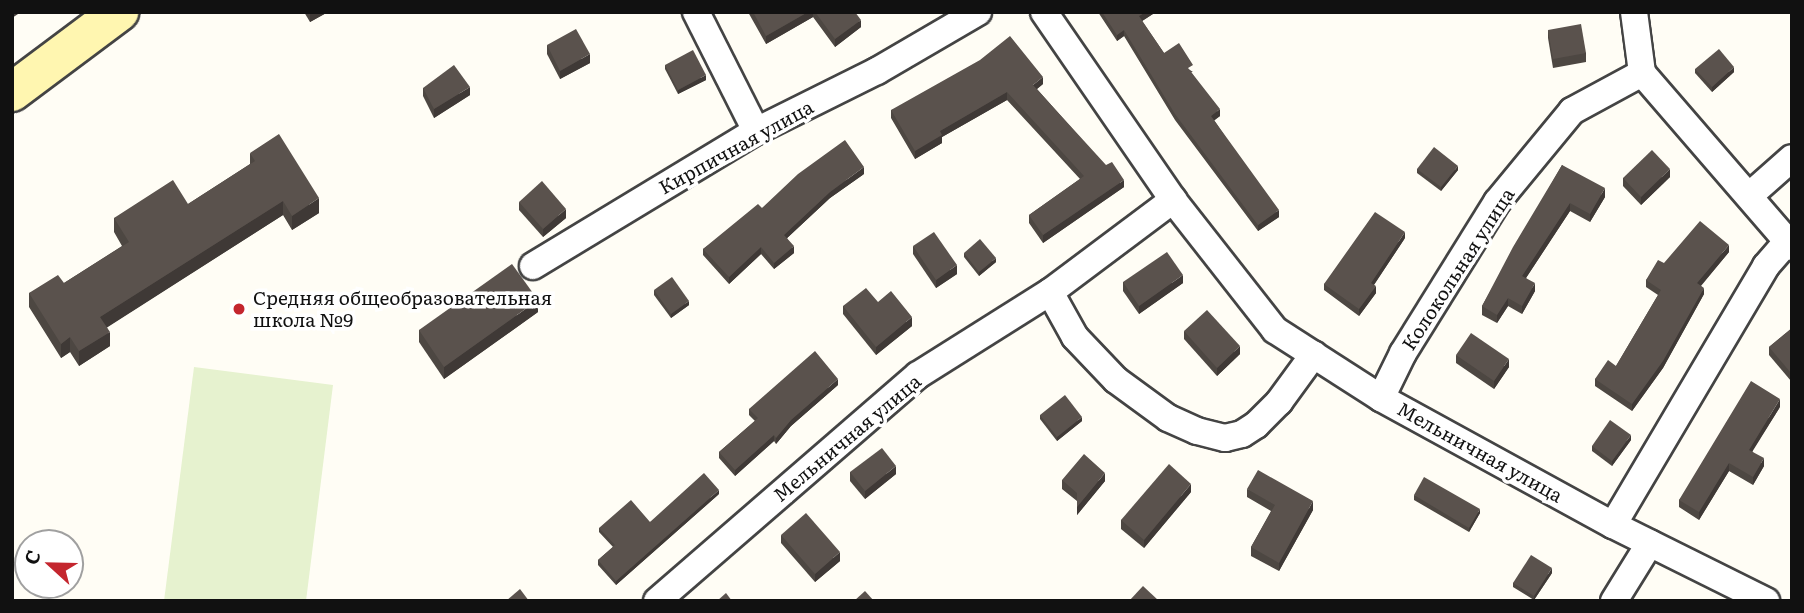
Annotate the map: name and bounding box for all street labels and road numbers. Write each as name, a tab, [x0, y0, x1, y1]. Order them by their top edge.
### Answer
street label: Кирпичная улица	[655, 95, 817, 199]
street label: Колокольная улица	[1397, 184, 1519, 354]
street label: Мельничная улица	[769, 370, 925, 506]
street label: Мельничная улица	[1393, 397, 1567, 507]

